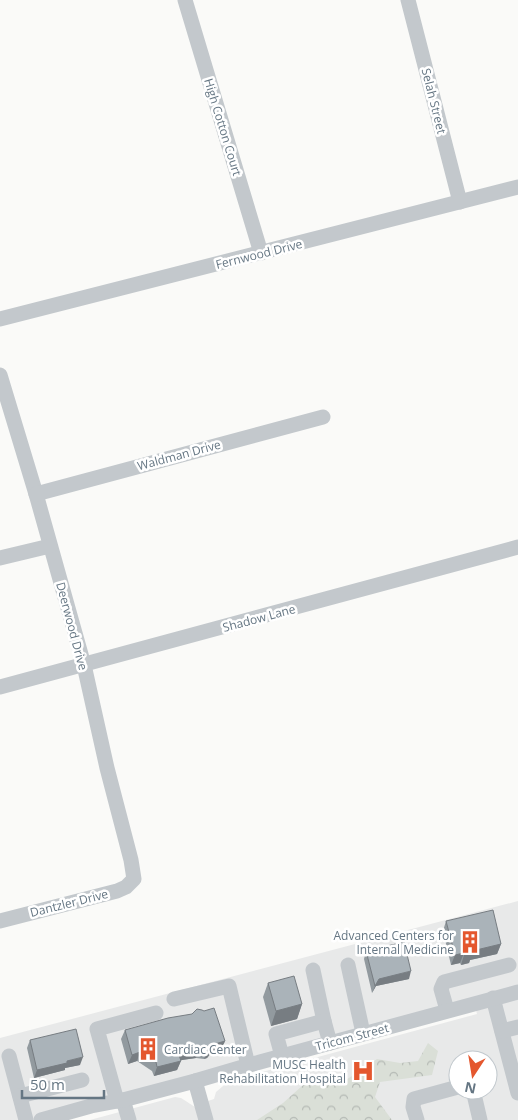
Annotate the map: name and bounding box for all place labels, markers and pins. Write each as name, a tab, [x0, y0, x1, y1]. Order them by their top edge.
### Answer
place label: Advanced Centers for Internal Medicine	[334, 927, 454, 958]
building icon: Advanced Centers for Internal Medicine	[457, 929, 483, 955]
building icon: Cardiac Center	[135, 1036, 161, 1062]
place label: Cardiac Center	[164, 1041, 247, 1058]
place label: MUSC Health Rehabilitation Hospital	[219, 1056, 346, 1087]
hospital icon: MUSC Health Rehabilitation Hospital	[350, 1058, 376, 1084]

